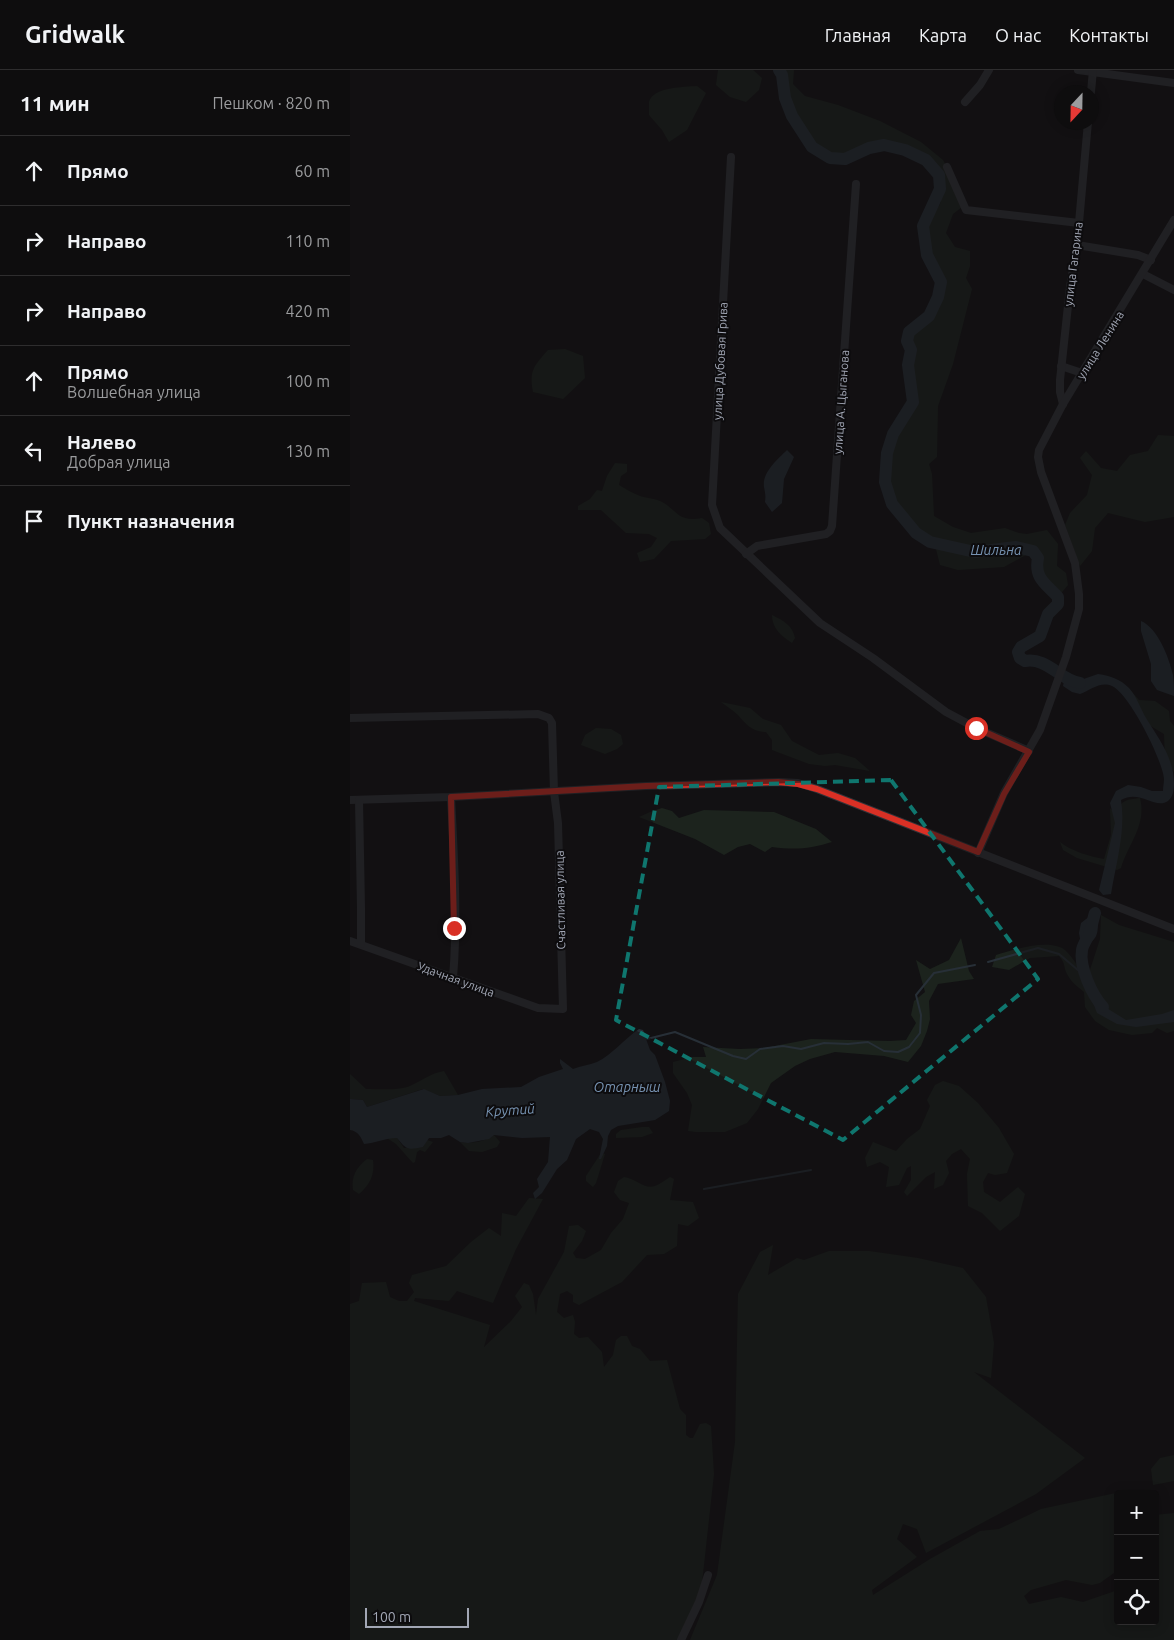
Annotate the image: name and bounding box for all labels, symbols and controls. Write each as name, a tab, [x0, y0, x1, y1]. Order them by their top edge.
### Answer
text: Gridwalk	[25, 21, 125, 48]
text: Главная	[825, 25, 891, 45]
text: Карта	[919, 25, 967, 45]
text: О нас	[995, 25, 1041, 45]
text: Контакты	[1069, 25, 1149, 45]
north arrow	[1054, 85, 1099, 130]
text: 11 мин	[20, 91, 90, 115]
text: Пешком · 820 m	[212, 94, 330, 112]
icon: ahead	[20, 157, 48, 185]
text: Прямо	[67, 160, 129, 182]
text: 60 m	[294, 162, 330, 180]
street label: улица Гагарина	[1061, 221, 1085, 307]
icon: right	[20, 227, 48, 255]
text: Направо	[67, 230, 147, 252]
text: 110 m	[285, 232, 330, 250]
icon: right	[20, 297, 48, 325]
text: Направо	[67, 300, 147, 322]
text: 420 m	[285, 302, 330, 320]
street label: улица Дубовая Грива	[710, 302, 730, 420]
street label: улица Ленина	[1074, 309, 1126, 381]
street label: улица А. Цыганова	[831, 349, 851, 455]
text: Прямо	[67, 361, 129, 383]
icon: ahead	[20, 367, 48, 395]
text: 100 m	[285, 372, 330, 390]
text: Волшебная улица	[67, 383, 201, 401]
text: Налево	[67, 431, 136, 453]
icon: left	[20, 437, 48, 465]
text: 130 m	[285, 442, 330, 460]
text: Добрая улица	[67, 453, 171, 471]
icon: arrive	[20, 507, 48, 535]
text: Пункт назначения	[67, 510, 235, 532]
water label: Шильна	[971, 542, 1022, 558]
route start	[965, 717, 988, 740]
street label: Счастливая улица	[553, 850, 567, 950]
route end	[443, 917, 466, 940]
street label: Удачная улица	[416, 959, 496, 999]
water label: Отарныш	[594, 1079, 661, 1095]
water label: Крутий	[485, 1100, 536, 1120]
map controls	[1114, 1490, 1159, 1625]
button: +	[1114, 1490, 1159, 1535]
button: −	[1114, 1535, 1159, 1580]
button: locate	[1114, 1580, 1159, 1625]
scale bar	[365, 1605, 469, 1628]
text: 100 m	[372, 1609, 411, 1625]

